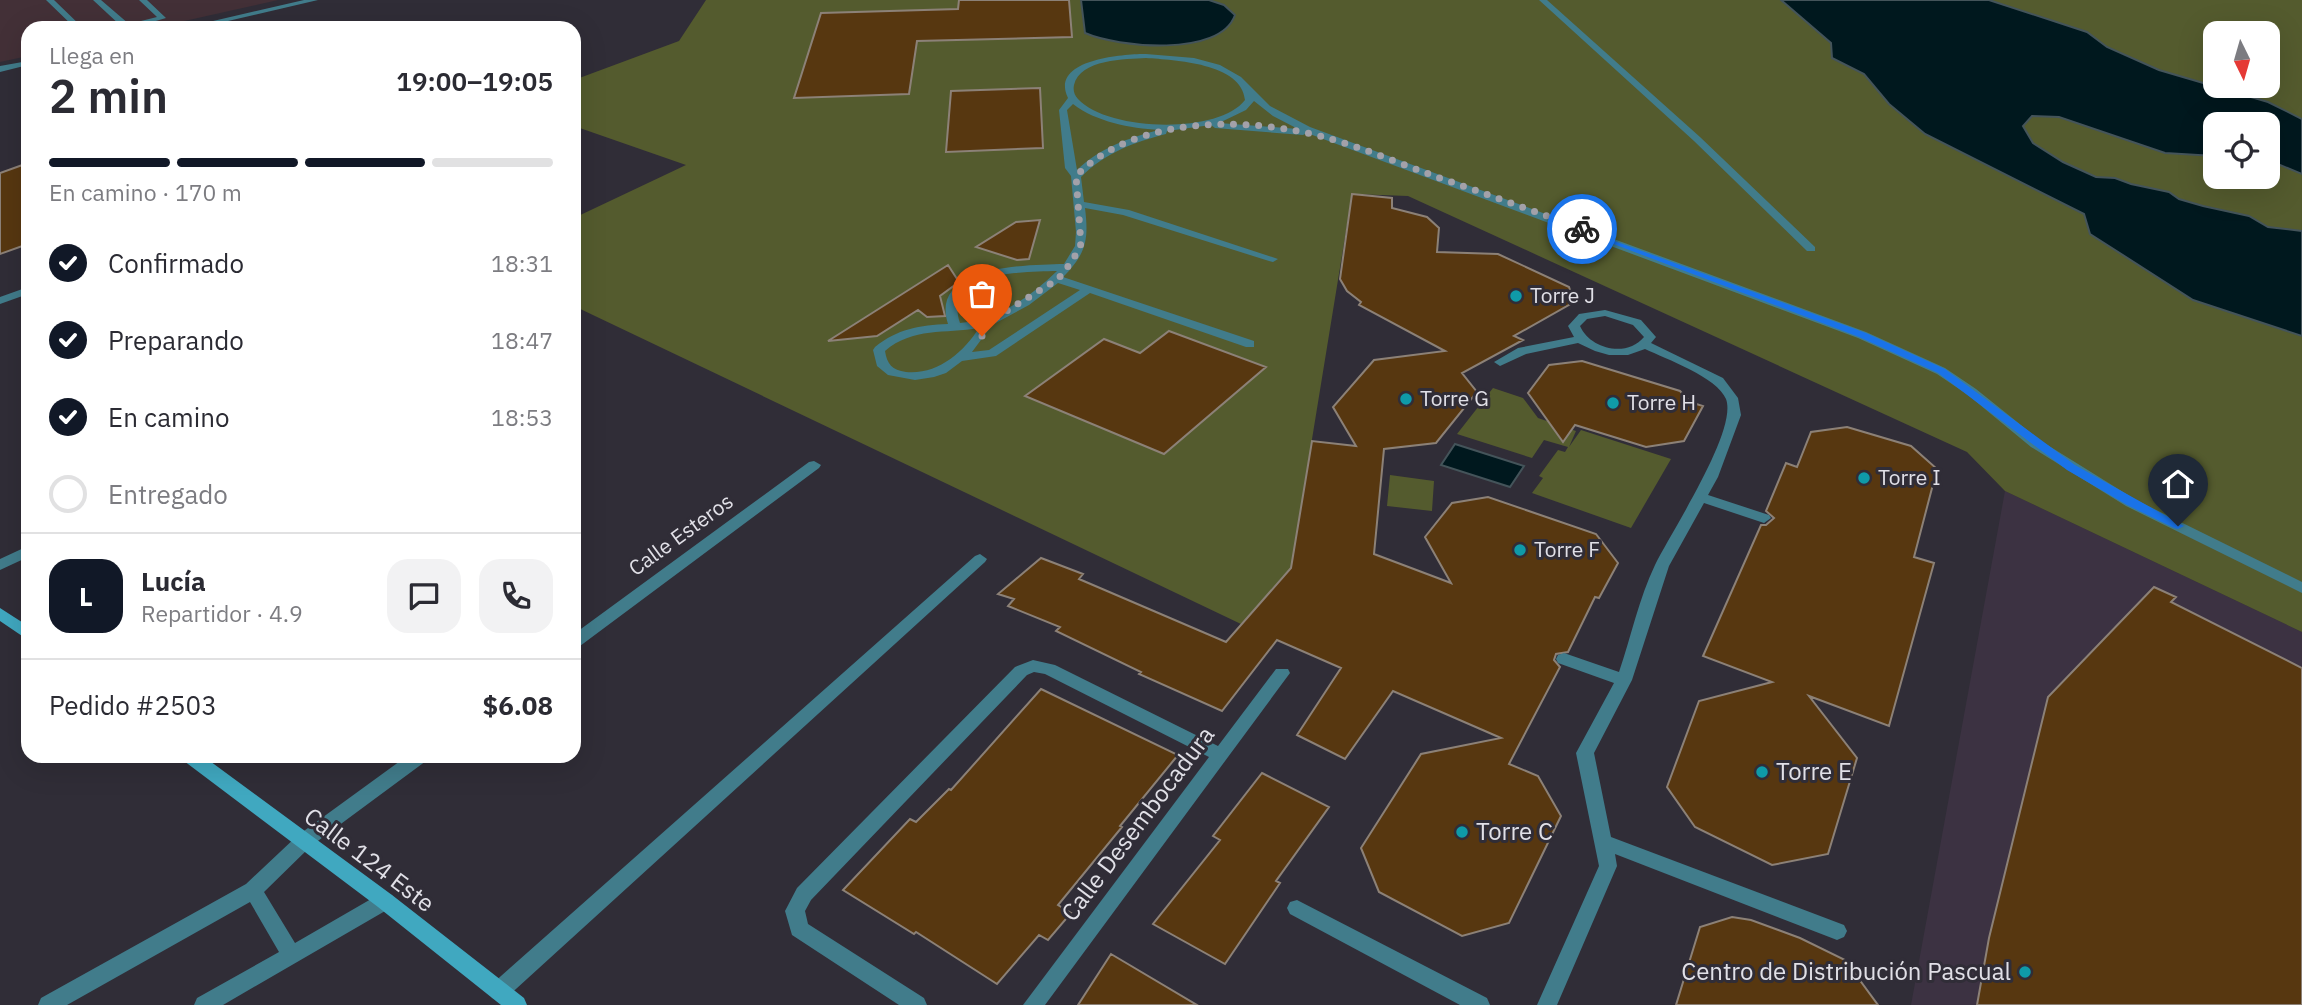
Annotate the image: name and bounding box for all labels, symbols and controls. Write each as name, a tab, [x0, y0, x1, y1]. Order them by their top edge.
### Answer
north arrow	[2203, 21, 2280, 98]
map controls	[2203, 21, 2280, 189]
text: Llega en	[49, 40, 135, 70]
text: 19:00–19:05	[396, 64, 553, 98]
text: 2 min	[49, 66, 168, 126]
button: locate	[2203, 112, 2280, 189]
text: En camino · 170 m	[49, 177, 242, 207]
courier	[1547, 194, 1617, 264]
icon: bike	[1563, 210, 1601, 248]
icon: check	[49, 244, 87, 282]
text: Confirmado	[108, 246, 244, 280]
text: 18:31	[491, 248, 553, 278]
pin	[952, 264, 1012, 336]
icon: bag	[963, 275, 1001, 313]
place label: Torre J	[1530, 281, 1595, 309]
marker: Torre J	[1508, 288, 1524, 304]
icon: check	[49, 321, 87, 359]
text: Preparando	[108, 323, 244, 357]
text: 18:47	[491, 325, 553, 355]
place label: Torre G	[1420, 384, 1489, 412]
place label: Torre H	[1627, 388, 1696, 416]
marker: Torre G	[1398, 391, 1414, 407]
marker: Torre H	[1605, 395, 1621, 411]
icon: check	[49, 398, 87, 436]
text: En camino	[108, 400, 230, 434]
text: 18:53	[491, 402, 553, 432]
pin	[2148, 454, 2208, 526]
place label: Torre I	[1878, 463, 1941, 491]
icon: home	[2159, 465, 2197, 503]
marker: Torre I	[1856, 470, 1872, 486]
text: Entregado	[108, 477, 228, 511]
street label: Calle Esteros	[623, 487, 738, 582]
place label: Torre F	[1534, 535, 1600, 563]
marker: Torre F	[1512, 542, 1528, 558]
button: chat	[387, 559, 461, 633]
button: phone	[479, 559, 553, 633]
text: Lucía	[141, 564, 206, 598]
text: L	[79, 579, 93, 613]
text: Repartidor · 4.9	[141, 598, 303, 628]
text: Pedido #2503	[49, 688, 217, 722]
text: $6.08	[483, 688, 553, 722]
street label: Calle Desembocadura	[1053, 719, 1221, 927]
place label: Torre E	[1776, 755, 1852, 787]
marker: Torre E	[1754, 764, 1770, 780]
street label: Calle 124 Este	[298, 800, 441, 919]
place label: Torre C	[1476, 815, 1553, 847]
marker: Torre C	[1454, 824, 1470, 840]
place label: Centro de Distribución Pascual	[1681, 955, 2011, 987]
marker: Centro de Distribución Pascual	[2017, 964, 2033, 980]

